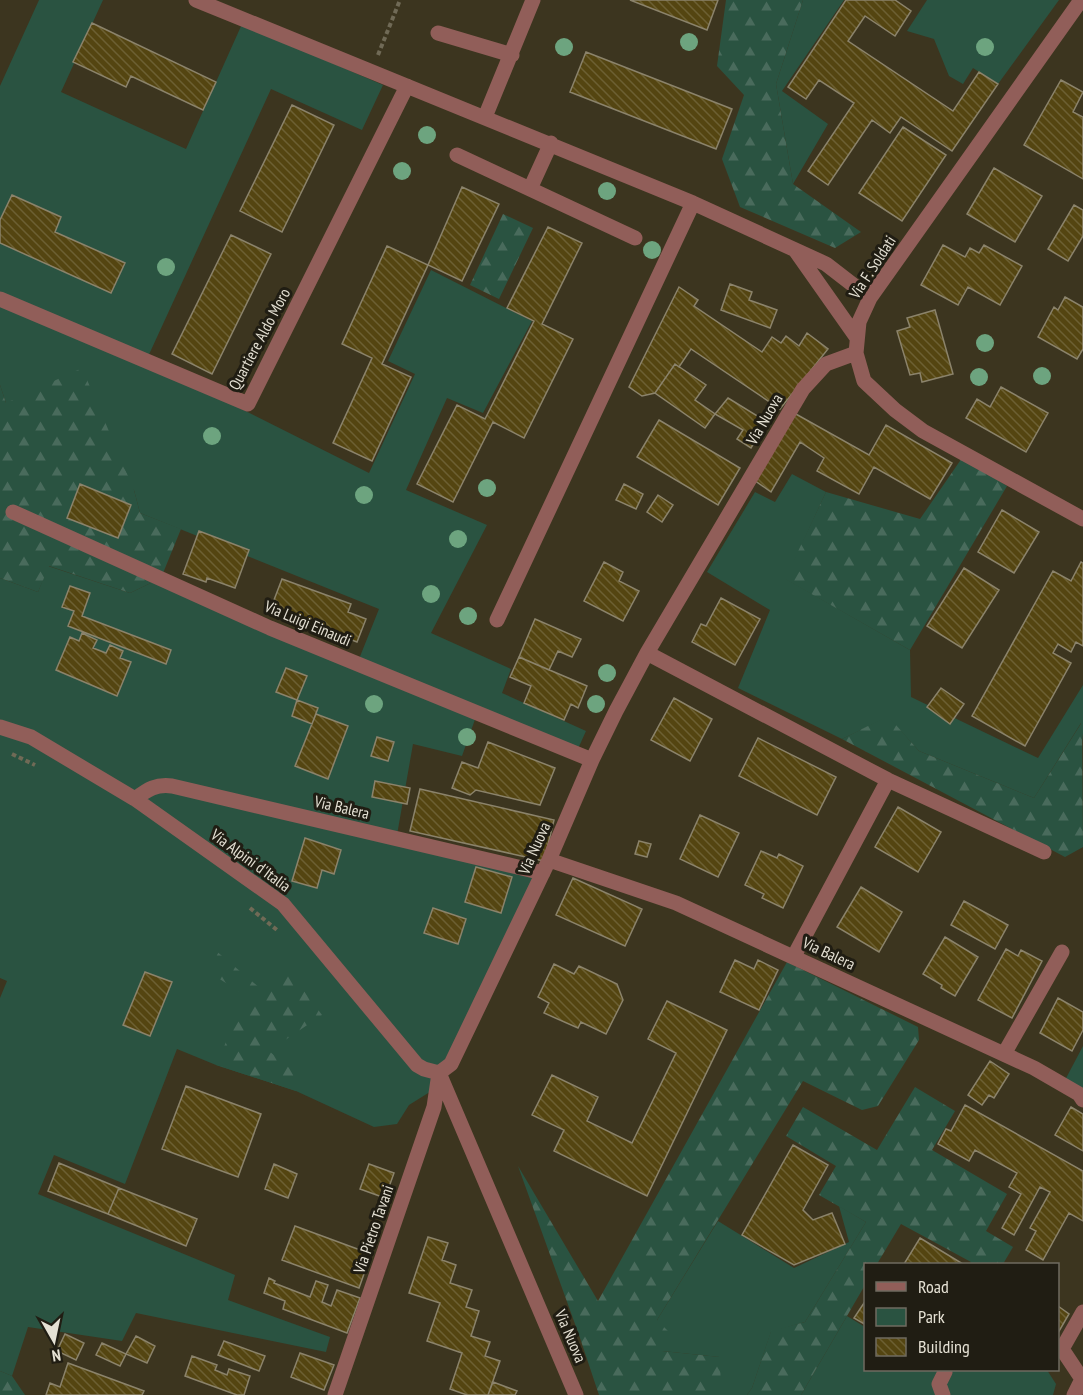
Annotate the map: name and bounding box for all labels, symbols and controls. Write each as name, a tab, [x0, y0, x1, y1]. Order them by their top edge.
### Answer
street label: Via F. Soldati	[844, 232, 900, 303]
street label: Quartiere Aldo Moro	[224, 285, 294, 393]
street label: Via Nuova	[741, 390, 787, 449]
street label: Via Luigi Einaudi	[261, 595, 354, 650]
street label: Via Balera	[312, 791, 371, 823]
street label: Via Nuova	[513, 819, 554, 878]
street label: Via Alpini d'Italia	[206, 824, 295, 896]
street label: Via Balera	[799, 932, 858, 974]
street label: Via Pietro Tavani	[348, 1182, 397, 1277]
legend	[864, 1263, 1059, 1371]
text: Road	[918, 1275, 949, 1298]
text: Park	[918, 1305, 945, 1328]
street label: Via Nuova	[551, 1306, 591, 1365]
north arrow	[24, 1311, 84, 1371]
text: Building	[918, 1335, 970, 1358]
text: N	[51, 1345, 62, 1366]

